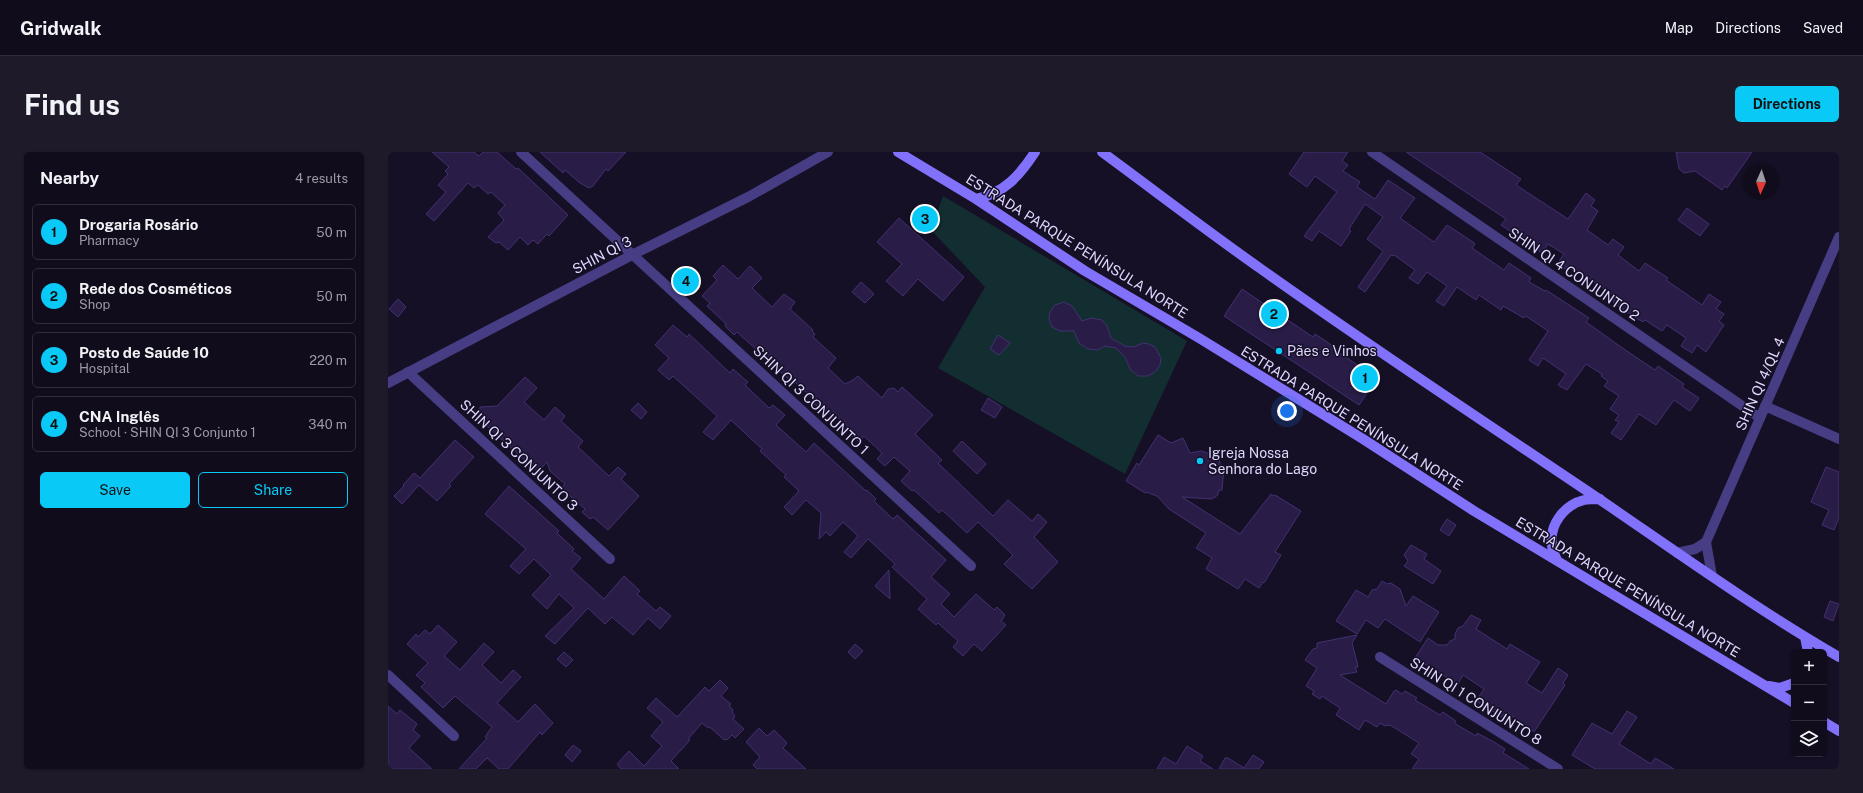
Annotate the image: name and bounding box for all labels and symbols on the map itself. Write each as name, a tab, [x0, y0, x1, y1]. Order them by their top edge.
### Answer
north arrow	[1743, 164, 1779, 200]
street label: ESTRADA PARQUE PENÍNSULA NORTE	[963, 170, 1191, 321]
pin: 3	[912, 204, 938, 234]
street label: SHIN QI 4 CONJUNTO 2	[1505, 224, 1643, 324]
street label: SHIN QI 3	[570, 233, 634, 277]
pin: 4	[673, 266, 699, 296]
pin: 2	[1261, 299, 1287, 329]
street label: SHIN QI 4/QL 4	[1732, 335, 1788, 433]
street label: SHIN QI 3 CONJUNTO 1	[750, 342, 872, 458]
street label: ESTRADA PARQUE PENÍNSULA NORTE	[1238, 342, 1466, 493]
place label: Pães e Vinhos	[1287, 343, 1377, 359]
marker: Pães e Vinhos	[1274, 346, 1284, 356]
pin: 1	[1352, 363, 1378, 393]
street label: SHIN QI 3 CONJUNTO 3	[457, 396, 581, 514]
your location	[1277, 401, 1297, 421]
place label: Igreja Nossa Senhora do Lago	[1208, 445, 1317, 477]
marker: Igreja Nossa Senhora do Lago	[1195, 456, 1205, 466]
street label: ESTRADA PARQUE PENÍNSULA NORTE	[1513, 513, 1743, 660]
street label: SHIN QI 1 CONJUNTO 8	[1407, 654, 1545, 748]

